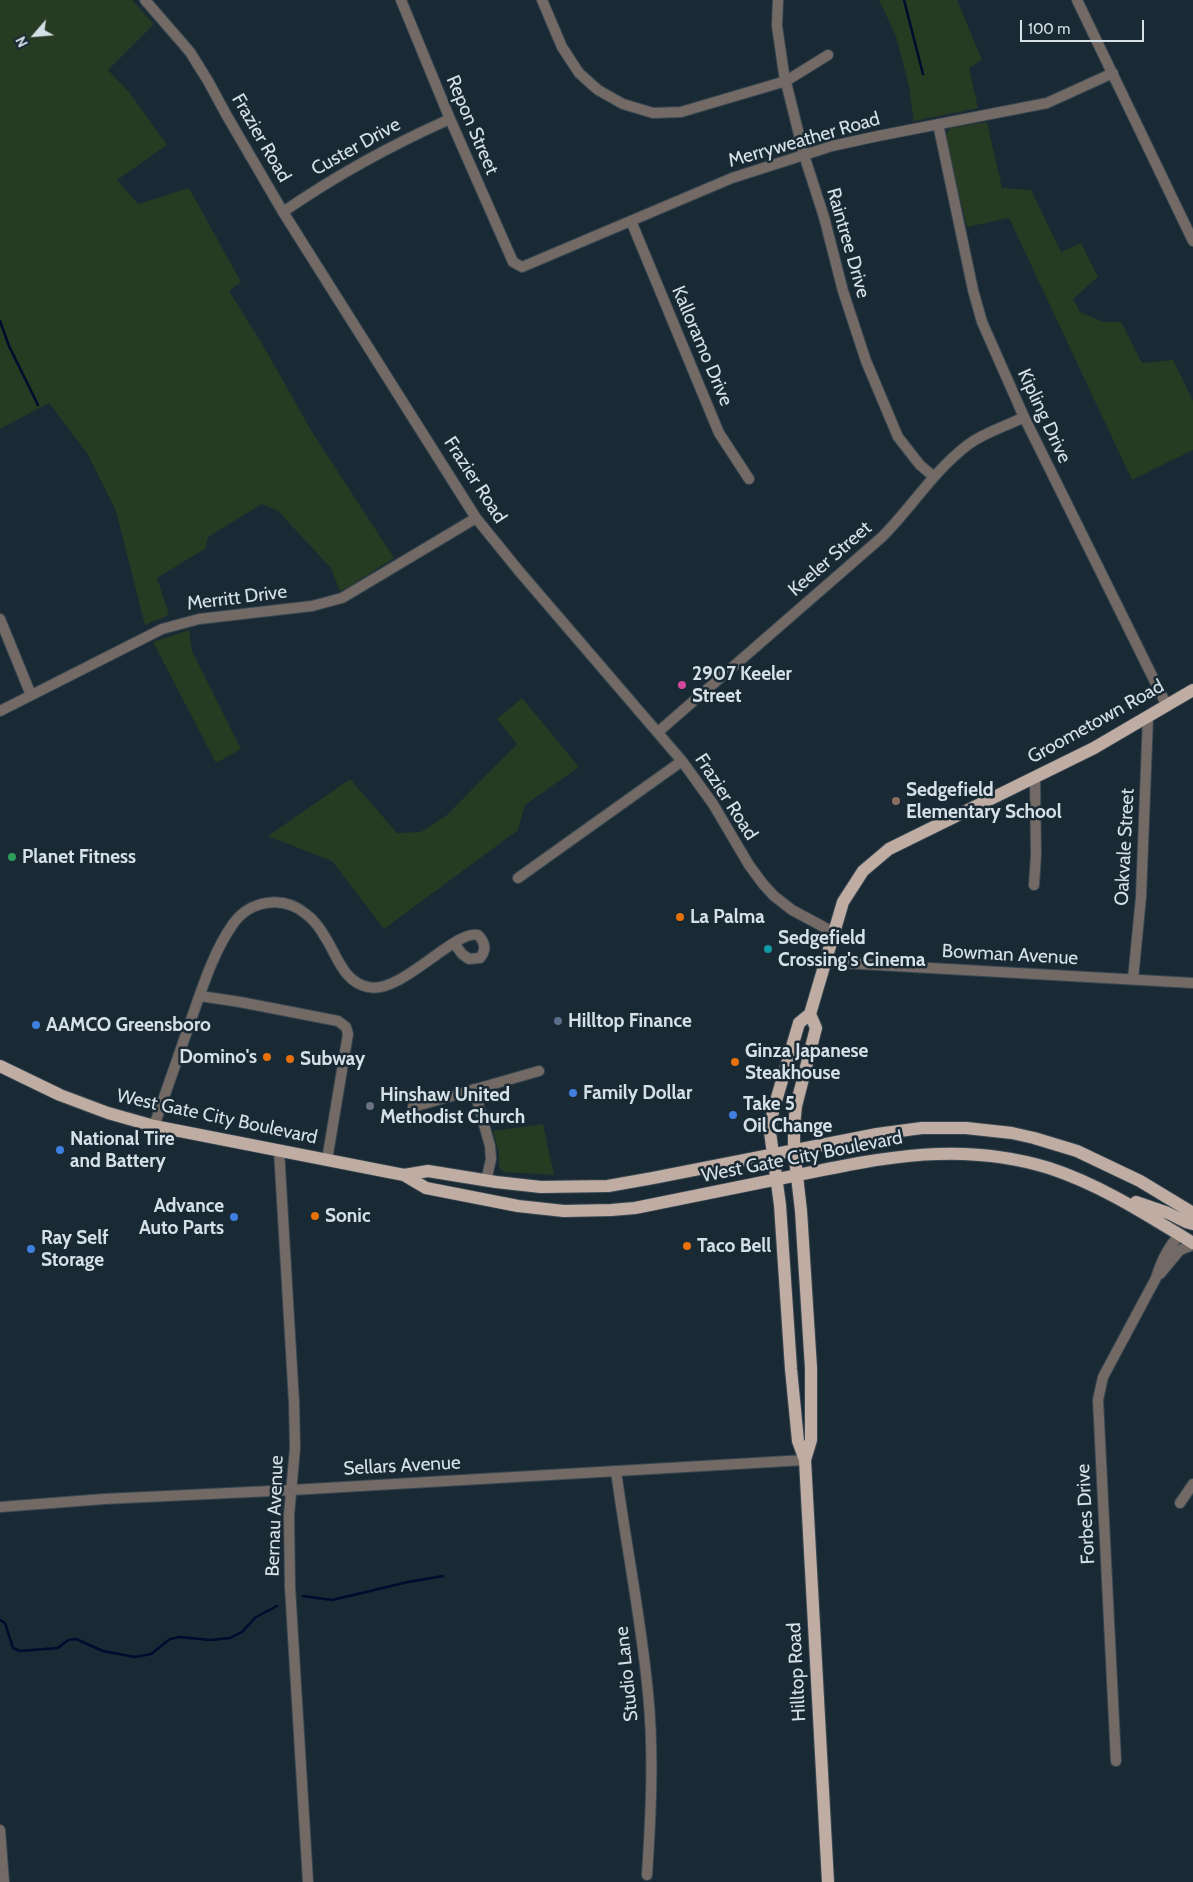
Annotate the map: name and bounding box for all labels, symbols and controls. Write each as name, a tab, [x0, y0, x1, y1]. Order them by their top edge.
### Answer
north arrow	[10, 10, 60, 60]
scale bar	[1023, 10, 1147, 42]
text: 100 m	[1028, 20, 1070, 38]
text: N	[11, 33, 32, 50]
street label: Repon Street	[441, 72, 503, 178]
street label: Frazier Road	[227, 90, 295, 186]
street label: Merryweather Road	[726, 107, 882, 173]
street label: Custer Drive	[308, 113, 404, 181]
street label: Raintree Drive	[821, 185, 875, 301]
street label: Kalloramo Drive	[666, 283, 738, 409]
street label: Kipling Drive	[1012, 365, 1076, 467]
street label: Frazier Road	[439, 433, 511, 527]
street label: Keeler Street	[784, 517, 876, 601]
street label: Merritt Drive	[186, 581, 288, 615]
place label: 2907 Keeler Street	[692, 663, 792, 707]
street label: Groometown Road	[1024, 675, 1168, 769]
marker: 2907 Keeler Street	[676, 679, 688, 691]
street label: Frazier Road	[690, 750, 762, 844]
place label: Sedgefield Elementary School	[906, 779, 1062, 823]
street label: Oakvale Street	[1111, 788, 1139, 906]
marker: Sedgefield Elementary School	[890, 795, 902, 807]
place label: Planet Fitness	[22, 846, 136, 868]
marker: Planet Fitness	[6, 851, 18, 863]
place label: La Palma	[690, 906, 765, 928]
marker: La Palma	[674, 911, 686, 923]
place label: Sedgefield Crossing's Cinema	[778, 927, 926, 971]
street label: Bowman Avenue	[941, 940, 1079, 970]
marker: Sedgefield Crossing's Cinema	[762, 943, 774, 955]
place label: Hilltop Finance	[568, 1010, 692, 1032]
place label: AAMCO Greensboro	[46, 1014, 211, 1036]
marker: Hilltop Finance	[552, 1015, 564, 1027]
marker: AAMCO Greensboro	[30, 1019, 42, 1031]
place label: Ginza Japanese Steakhouse	[745, 1040, 868, 1084]
place label: Domino's	[179, 1046, 257, 1068]
place label: Subway	[300, 1048, 365, 1070]
marker: Domino's	[261, 1051, 273, 1063]
marker: Subway	[284, 1053, 296, 1065]
marker: Ginza Japanese Steakhouse	[729, 1056, 741, 1068]
place label: Family Dollar	[583, 1082, 692, 1104]
place label: Hinshaw United Methodist Church	[380, 1084, 525, 1128]
street label: West Gate City Boulevard	[115, 1085, 319, 1149]
marker: Family Dollar	[567, 1087, 579, 1099]
place label: Take 5 Oil Change	[743, 1093, 832, 1137]
marker: Hinshaw United Methodist Church	[364, 1100, 376, 1112]
marker: Take 5 Oil Change	[727, 1109, 739, 1121]
street label: West Gate City Boulevard	[699, 1126, 905, 1188]
place label: National Tire and Battery	[70, 1128, 175, 1172]
marker: National Tire and Battery	[54, 1144, 66, 1156]
place label: Advance Auto Parts	[139, 1195, 224, 1239]
place label: Sonic	[325, 1205, 371, 1227]
marker: Sonic	[309, 1210, 321, 1222]
marker: Advance Auto Parts	[228, 1211, 240, 1223]
place label: Ray Self Storage	[41, 1227, 109, 1271]
place label: Taco Bell	[697, 1235, 771, 1257]
marker: Taco Bell	[681, 1240, 693, 1252]
marker: Ray Self Storage	[25, 1243, 37, 1255]
street label: Sellars Avenue	[343, 1452, 461, 1480]
street label: Bernau Avenue	[261, 1455, 289, 1577]
street label: Forbes Drive	[1072, 1463, 1100, 1565]
street label: Hilltop Road	[783, 1622, 811, 1722]
street label: Studio Lane	[611, 1625, 643, 1723]

